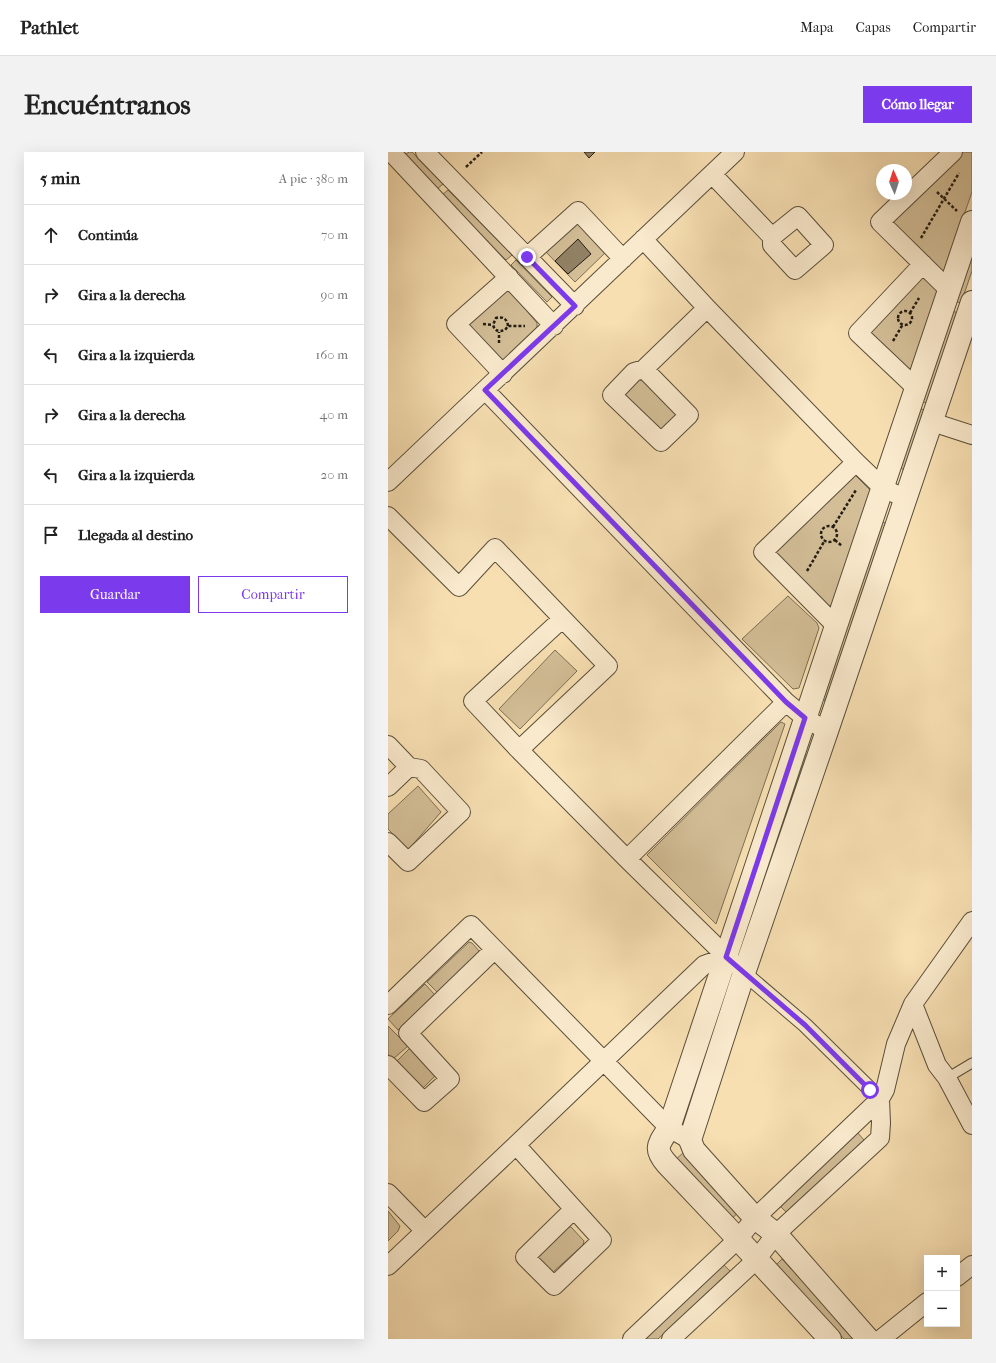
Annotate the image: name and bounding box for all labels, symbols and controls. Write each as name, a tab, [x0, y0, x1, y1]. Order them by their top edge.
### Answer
text: Pathlet	[20, 17, 79, 39]
text: Mapa	[800, 19, 834, 36]
text: Capas	[856, 19, 891, 36]
text: Compartir	[913, 19, 976, 36]
button: Cómo llegar	[863, 86, 972, 123]
text: Encuéntranos	[24, 88, 191, 121]
north arrow	[876, 164, 912, 200]
text: 5 min	[40, 168, 80, 188]
text: A pie · 380 m	[279, 171, 348, 186]
icon: ahead	[40, 224, 62, 246]
text: Continúa	[78, 226, 138, 244]
text: 70 m	[321, 227, 348, 242]
route end	[518, 248, 536, 266]
icon: right	[40, 284, 62, 306]
text: Gira a la derecha	[78, 286, 185, 304]
text: 90 m	[320, 287, 348, 302]
icon: left	[40, 344, 62, 366]
text: Gira a la izquierda	[78, 346, 194, 364]
text: 160 m	[316, 347, 348, 362]
icon: right	[40, 404, 62, 426]
text: Gira a la derecha	[78, 406, 185, 424]
text: 40 m	[320, 407, 348, 422]
icon: left	[40, 464, 62, 486]
text: Gira a la izquierda	[78, 466, 194, 484]
text: 20 m	[321, 467, 348, 482]
icon: arrive	[40, 524, 62, 546]
text: Llegada al destino	[78, 526, 193, 544]
button: Guardar	[40, 576, 190, 613]
button: Compartir	[198, 576, 348, 613]
route start	[861, 1081, 879, 1099]
map controls	[924, 1255, 960, 1327]
button: +	[924, 1255, 960, 1291]
button: −	[924, 1291, 960, 1327]

